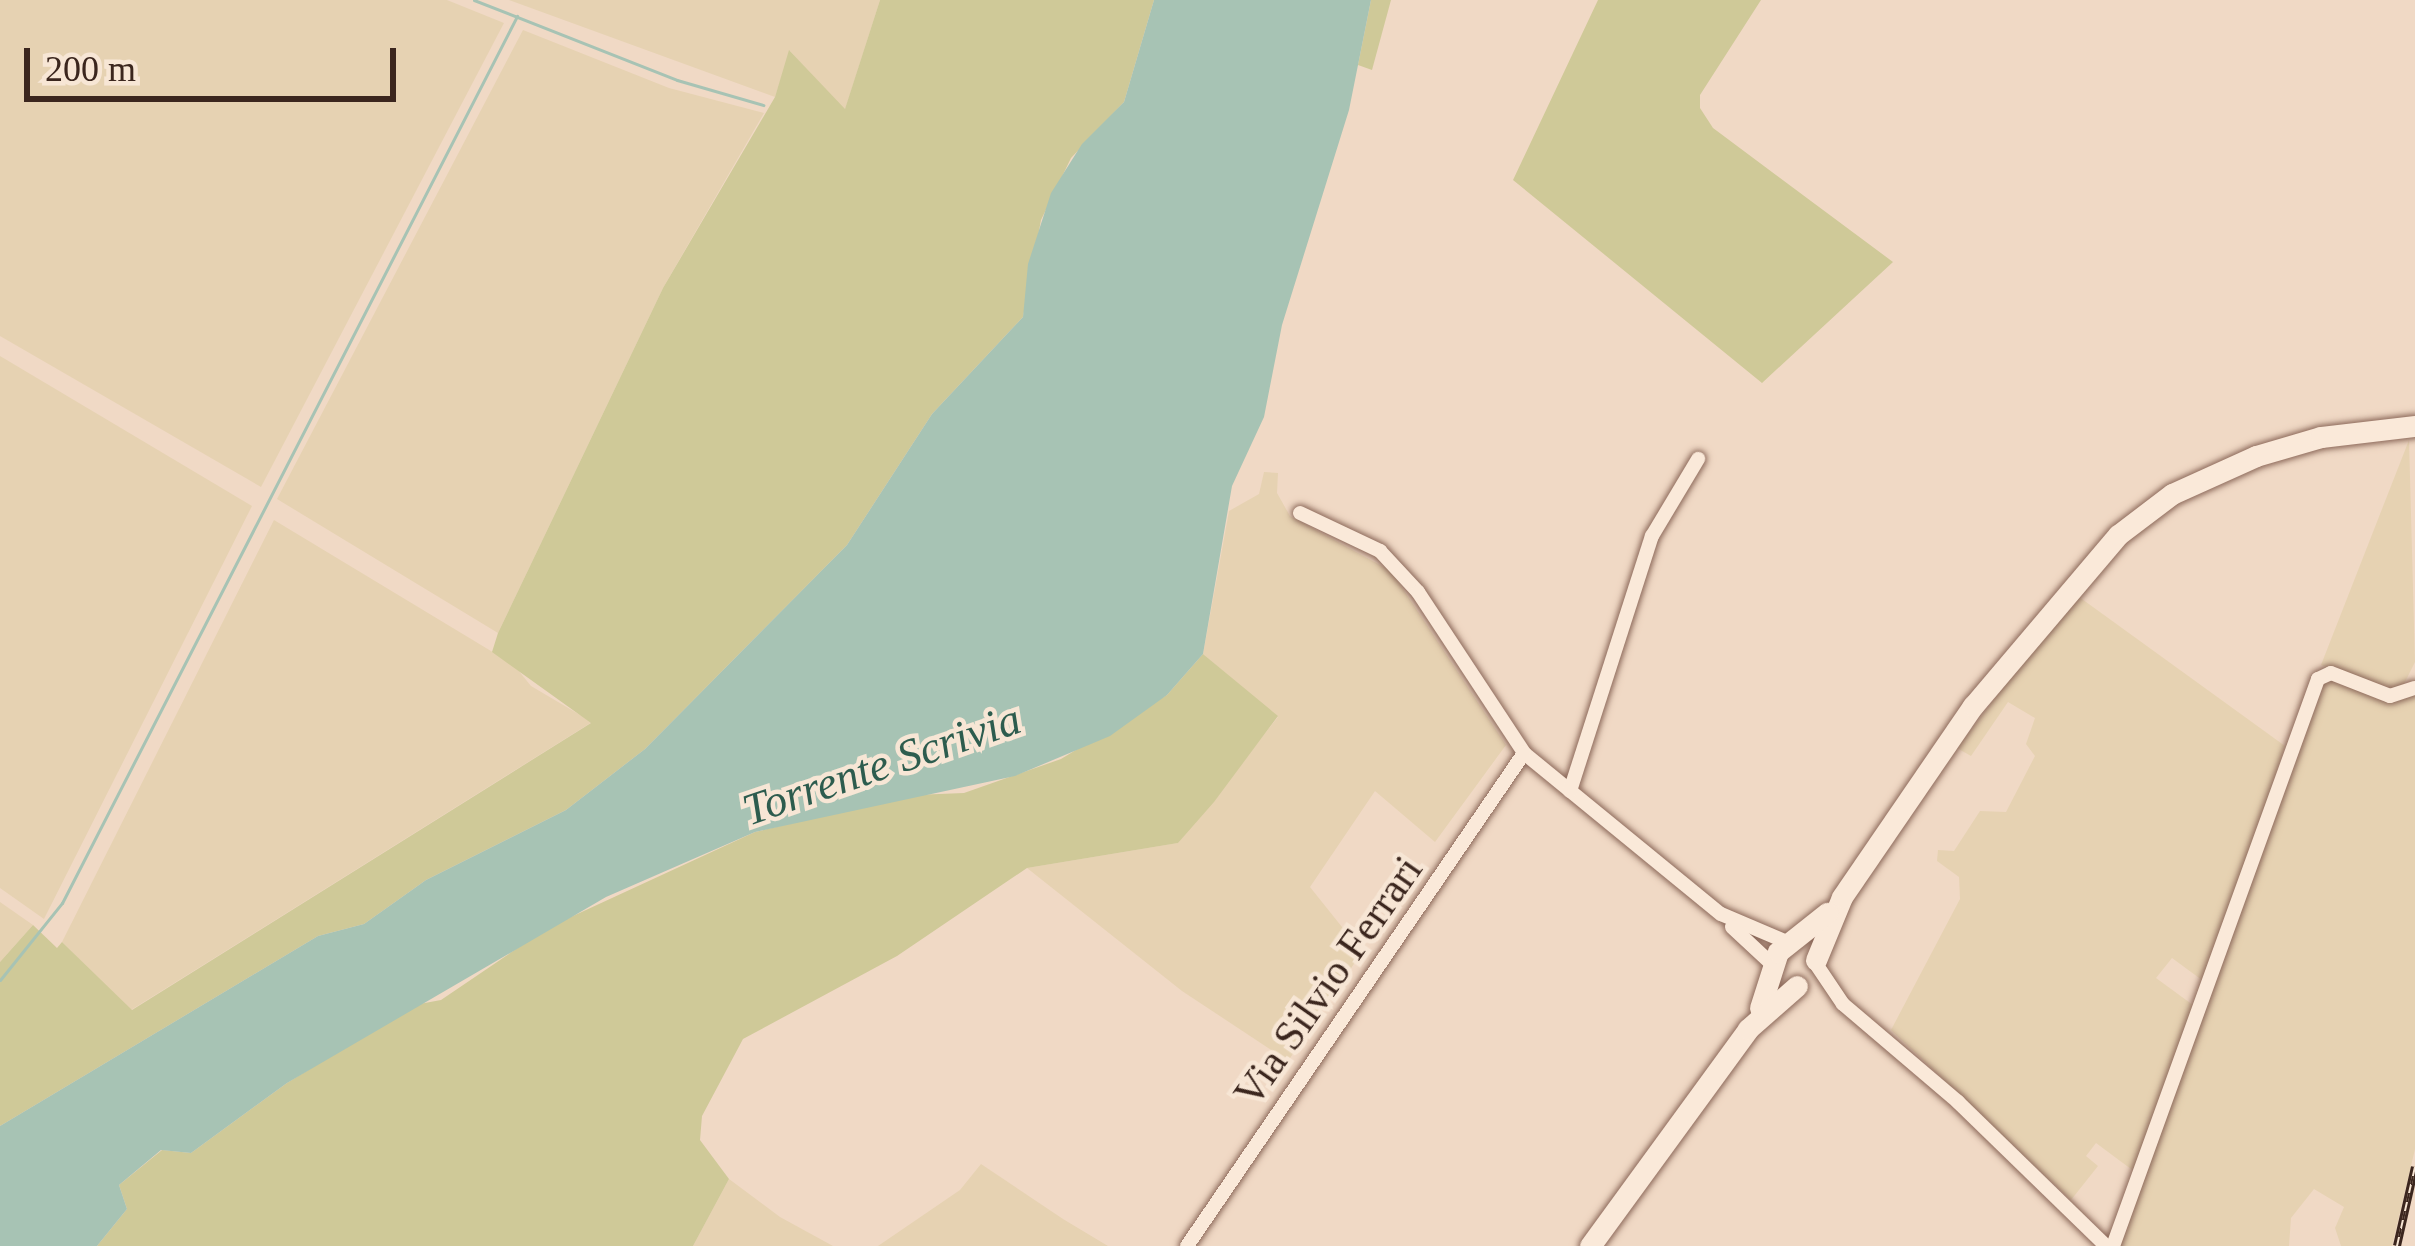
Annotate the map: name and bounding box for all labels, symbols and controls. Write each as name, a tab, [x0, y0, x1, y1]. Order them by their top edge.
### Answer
scale bar	[30, 24, 402, 98]
text: 200 m	[45, 49, 136, 89]
water label: Torrente Scrivia	[736, 692, 1028, 838]
street label: Via Silvio Ferrari	[1223, 846, 1433, 1116]

